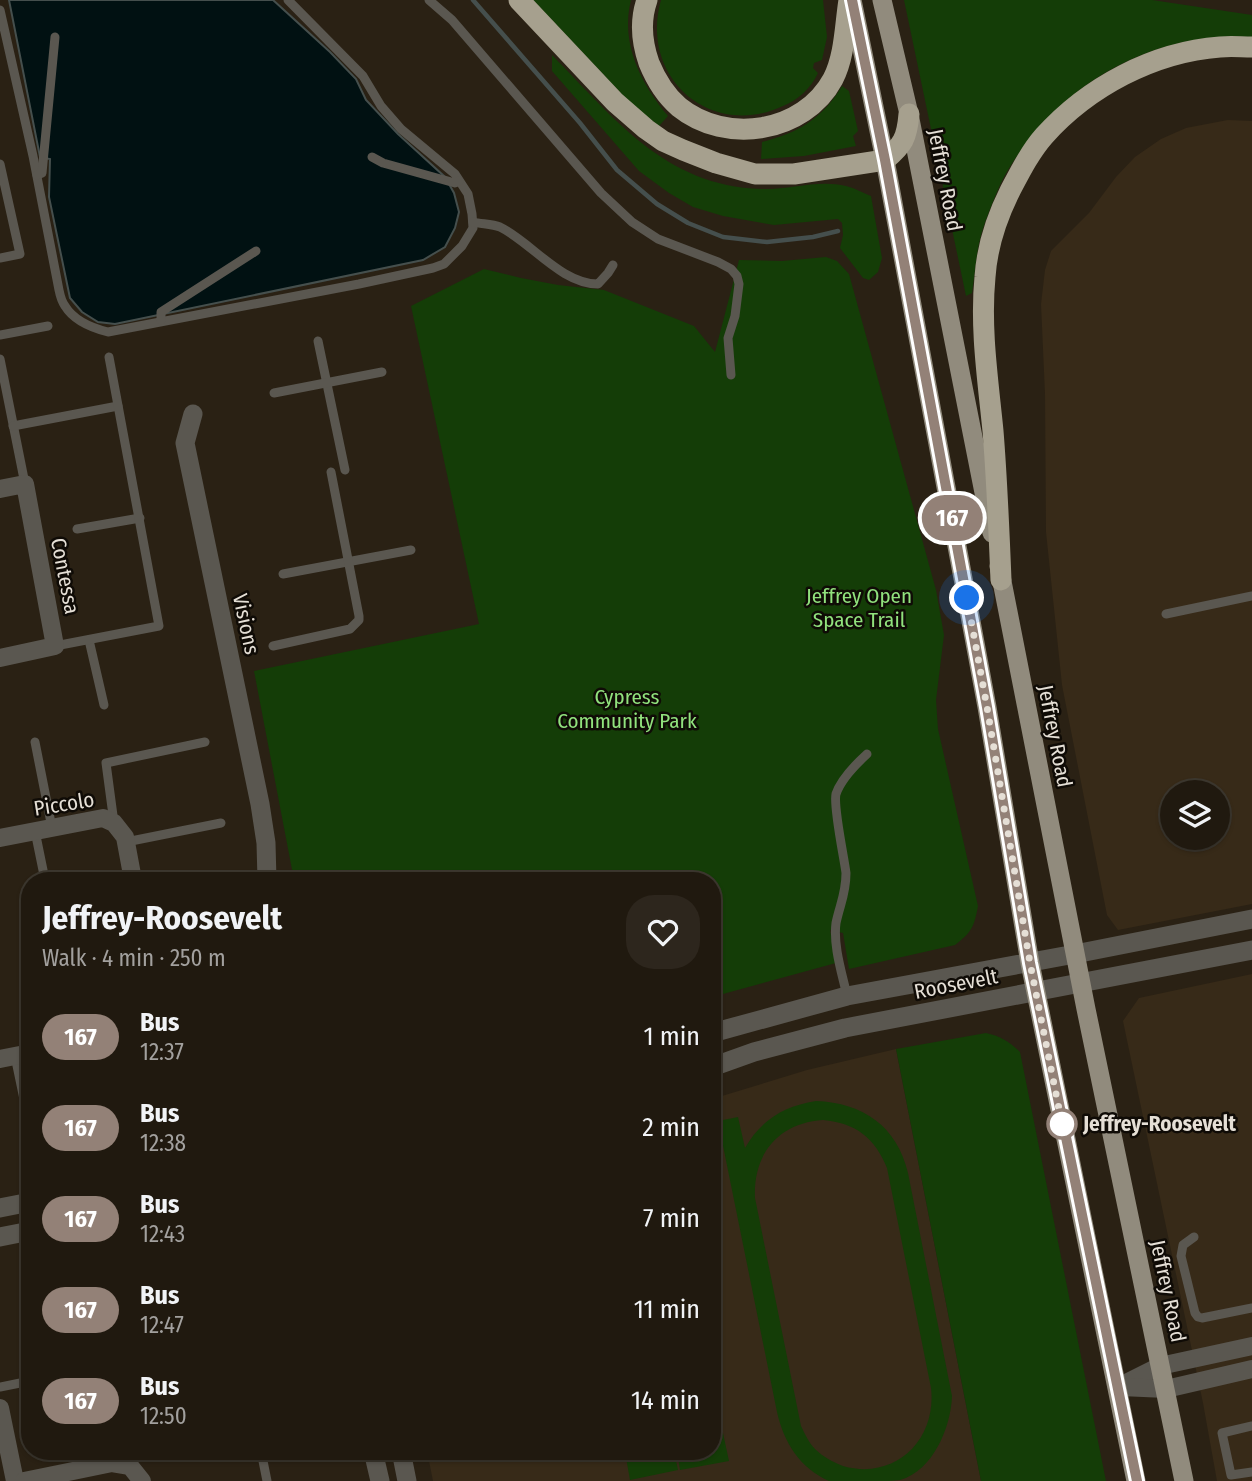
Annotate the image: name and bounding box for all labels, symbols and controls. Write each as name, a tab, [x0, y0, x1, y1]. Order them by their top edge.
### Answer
street label: Jeffrey Road	[922, 127, 968, 233]
line badge: 167	[912, 495, 992, 541]
text: 167	[936, 504, 968, 532]
street label: Contessa	[45, 536, 85, 616]
your location	[949, 580, 984, 615]
park label: Jeffrey Open Space Trail	[806, 583, 912, 633]
street label: Visions	[227, 591, 265, 657]
street label: Jeffrey Road	[1032, 683, 1078, 789]
park label: Cypress Community Park	[557, 684, 697, 734]
map controls	[1160, 780, 1230, 850]
button: layers	[1160, 780, 1230, 850]
street label: Piccolo	[32, 786, 96, 822]
button: heart	[626, 895, 700, 969]
text: Jeffrey-Roosevelt	[42, 898, 282, 938]
text: Walk · 4 min · 250 m	[42, 944, 226, 972]
street label: Roosevelt	[912, 963, 1000, 1005]
text: Bus	[140, 1007, 179, 1038]
text: 1 min	[644, 1021, 700, 1052]
text: 167	[64, 1023, 97, 1051]
text: 12:37	[140, 1038, 184, 1066]
text: Bus	[140, 1098, 179, 1129]
marker: Jeffrey-Roosevelt	[1047, 1109, 1077, 1139]
place label: Jeffrey-Roosevelt	[1082, 1111, 1236, 1137]
text: 2 min	[642, 1112, 700, 1143]
text: 167	[64, 1114, 97, 1142]
text: 12:38	[140, 1129, 186, 1157]
text: Bus	[140, 1189, 179, 1220]
text: 7 min	[643, 1203, 700, 1234]
text: 167	[64, 1205, 97, 1233]
text: 12:43	[140, 1220, 185, 1248]
street label: Jeffrey Road	[1144, 1238, 1192, 1344]
text: Bus	[140, 1280, 179, 1311]
text: 11 min	[634, 1294, 700, 1325]
text: 167	[64, 1296, 97, 1324]
text: 12:47	[140, 1311, 184, 1339]
text: Bus	[140, 1371, 179, 1402]
text: 14 min	[631, 1385, 700, 1416]
text: 167	[64, 1387, 97, 1415]
text: 12:50	[140, 1402, 187, 1430]

